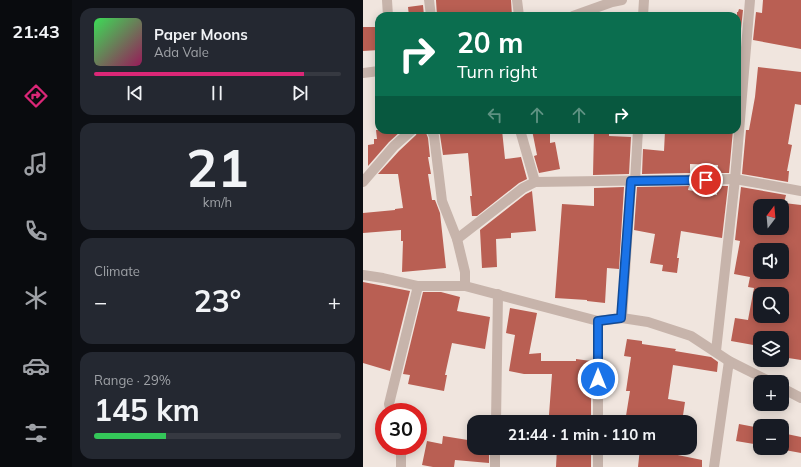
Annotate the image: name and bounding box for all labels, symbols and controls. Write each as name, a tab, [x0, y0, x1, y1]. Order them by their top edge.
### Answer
text: 21:43	[12, 20, 60, 43]
text: Paper Moons	[154, 25, 248, 44]
text: 20 m	[457, 25, 523, 60]
icon: right	[391, 28, 443, 80]
text: Ada Vale	[154, 44, 209, 60]
text: Turn right	[457, 60, 537, 83]
icon: directions	[22, 82, 50, 110]
icon: previous	[124, 82, 146, 104]
icon: pause	[206, 82, 228, 104]
icon: next	[289, 82, 311, 104]
icon: left	[484, 104, 506, 126]
icon: ahead	[526, 104, 548, 126]
icon: ahead	[568, 104, 590, 126]
icon: right	[610, 104, 632, 126]
text: 21	[186, 135, 249, 200]
icon: music	[22, 150, 50, 178]
pin	[689, 163, 723, 197]
icon: arrive	[695, 169, 717, 191]
text: km/h	[203, 194, 232, 210]
north arrow	[753, 199, 789, 235]
map controls	[753, 199, 789, 455]
icon: phone	[22, 217, 50, 245]
button: sound	[753, 243, 789, 279]
text: Climate	[94, 263, 140, 279]
text: 23°	[194, 282, 241, 320]
icon: climate	[22, 284, 50, 312]
button: search	[753, 287, 789, 323]
text: −	[94, 288, 107, 316]
text: +	[328, 288, 341, 316]
button: layers	[753, 331, 789, 367]
icon: car	[22, 352, 50, 380]
position arrow	[577, 358, 619, 400]
text: Range · 29%	[94, 372, 171, 388]
button: +	[753, 375, 789, 411]
text: 145 km	[94, 391, 200, 429]
speed limit sign: 30	[375, 403, 427, 455]
icon: filters	[22, 419, 50, 447]
button: −	[753, 419, 789, 455]
text: 21:44 · 1 min · 110 m	[508, 425, 656, 444]

